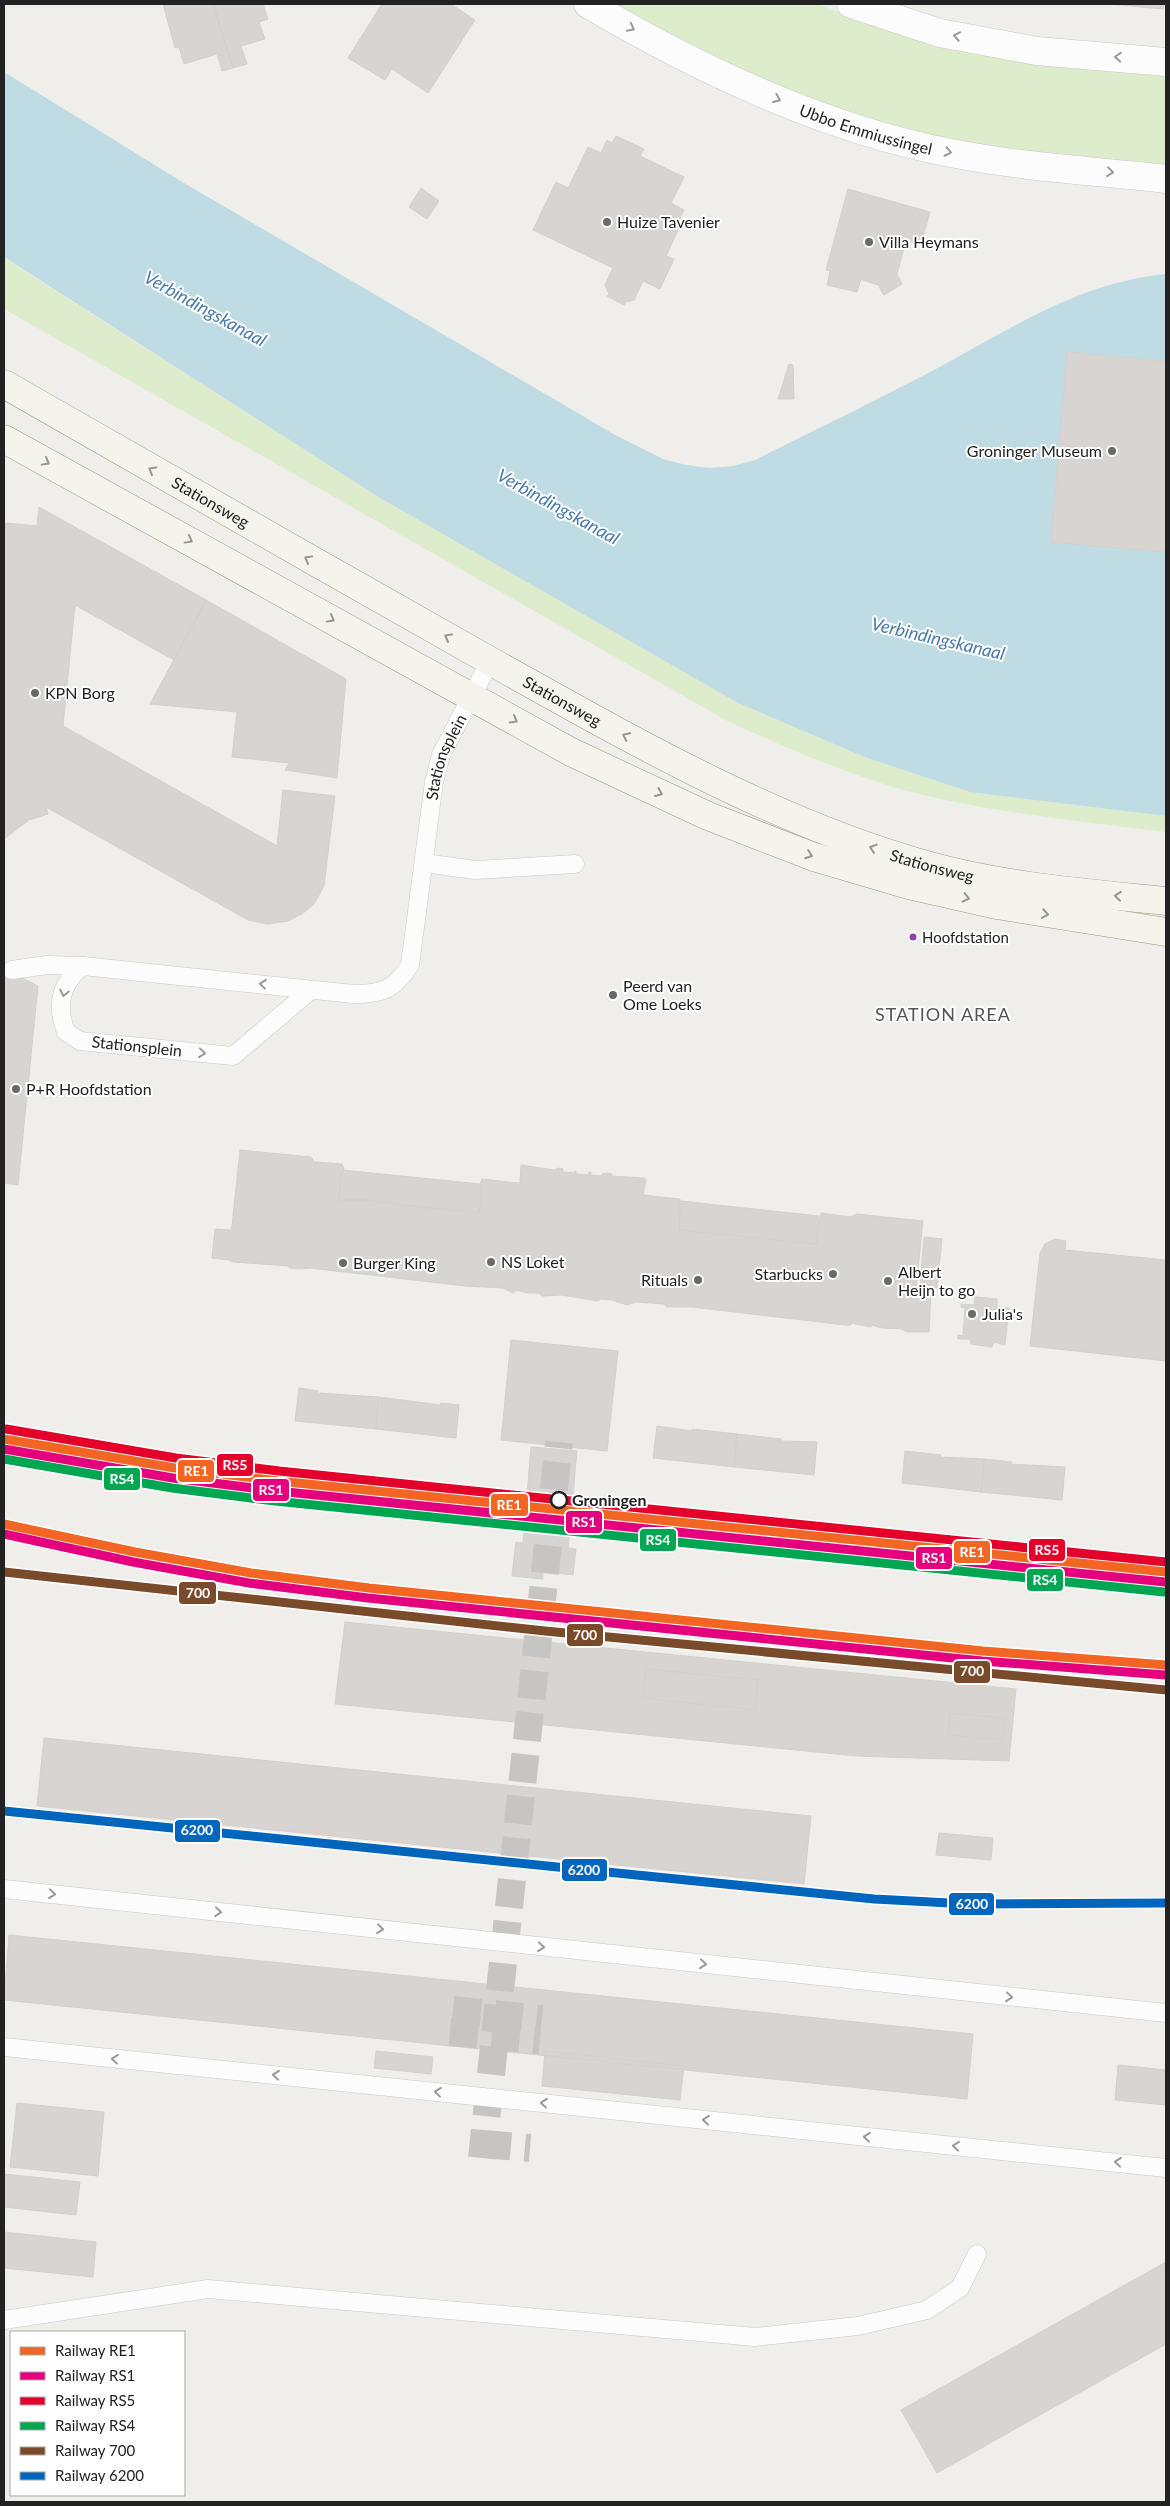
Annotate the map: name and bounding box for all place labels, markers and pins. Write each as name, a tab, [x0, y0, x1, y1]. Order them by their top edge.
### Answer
place label: Huize Tavenier	[617, 212, 720, 231]
marker: Huize Tavenier	[601, 216, 613, 228]
place label: Villa Heymans	[879, 232, 979, 251]
marker: Villa Heymans	[863, 236, 875, 248]
place label: Groninger Museum	[967, 441, 1102, 460]
marker: Groninger Museum	[1106, 445, 1118, 457]
place label: KPN Borg	[45, 683, 115, 702]
marker: KPN Borg	[29, 687, 41, 699]
place label: Hoofdstation	[922, 928, 1009, 946]
marker: Hoofdstation	[908, 932, 918, 942]
place label: Peerd van Ome Loeks	[623, 976, 702, 1013]
marker: Peerd van Ome Loeks	[607, 989, 619, 1001]
place label: P+R Hoofdstation	[26, 1079, 152, 1098]
marker: P+R Hoofdstation	[10, 1083, 22, 1095]
place label: NS Loket	[501, 1252, 565, 1271]
place label: Burger King	[353, 1253, 436, 1272]
marker: NS Loket	[485, 1256, 497, 1268]
marker: Burger King	[337, 1257, 349, 1269]
place label: Albert Heijn to go	[898, 1262, 975, 1299]
place label: Starbucks	[755, 1264, 823, 1283]
marker: Starbucks	[827, 1268, 839, 1280]
place label: Rituals	[641, 1270, 688, 1289]
marker: Rituals	[692, 1274, 704, 1286]
marker: Albert Heijn to go	[882, 1275, 894, 1287]
place label: Julia's	[982, 1304, 1023, 1323]
marker: Julia's	[966, 1308, 978, 1320]
place label: Groningen	[572, 1490, 646, 1509]
marker: Groningen	[550, 1491, 568, 1509]

